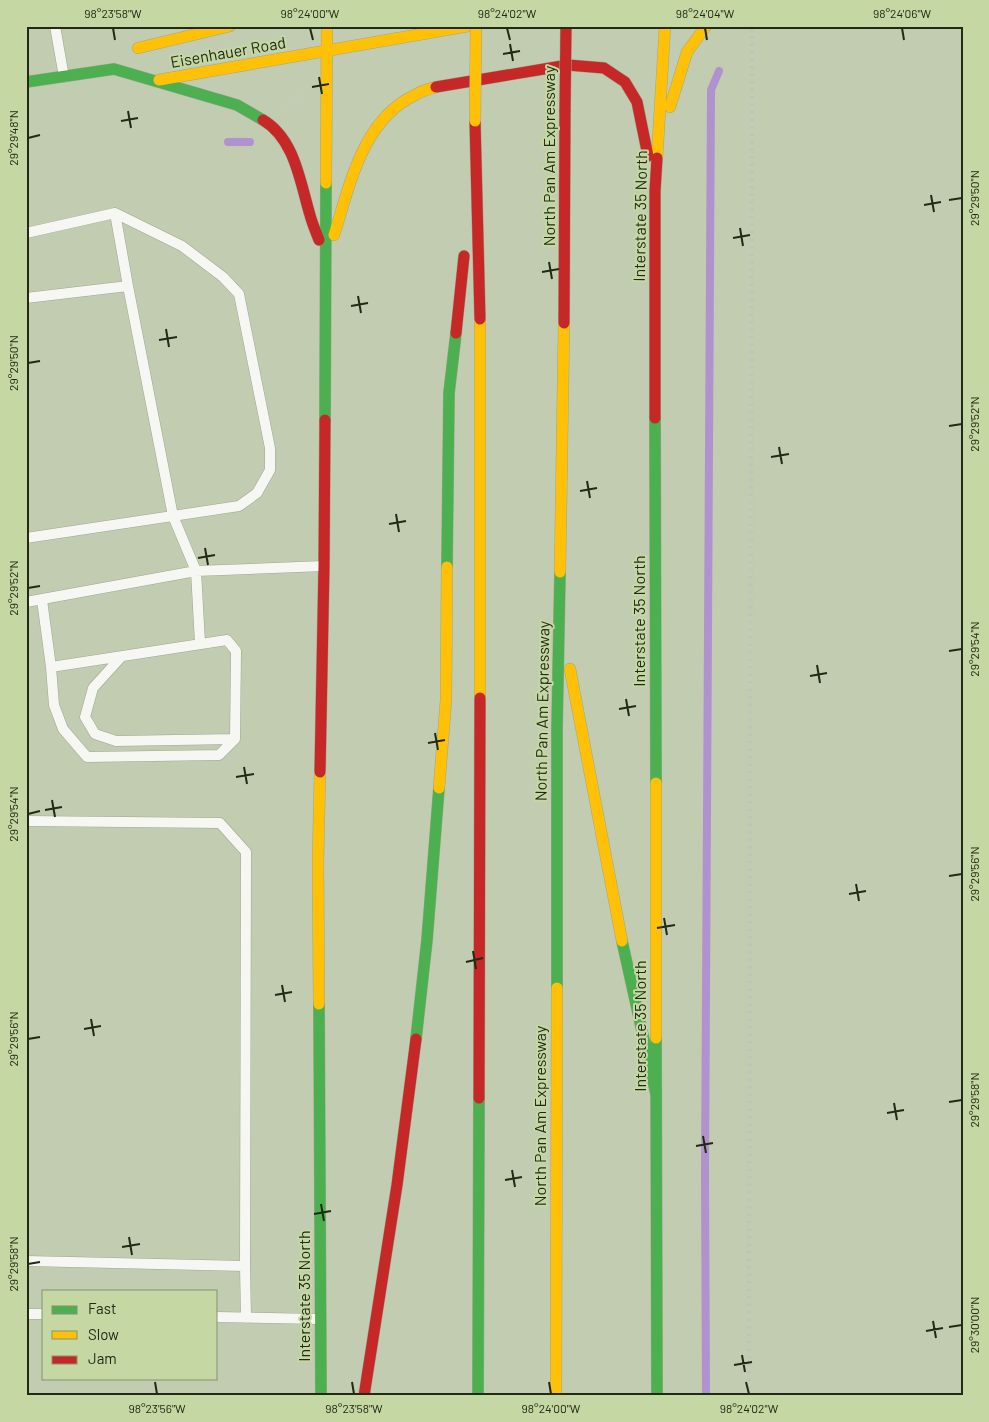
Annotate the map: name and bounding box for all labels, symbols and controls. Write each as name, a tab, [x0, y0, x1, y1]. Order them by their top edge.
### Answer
text: 98°23'58"W	[84, 6, 142, 20]
text: 98°24'00"W	[281, 6, 340, 20]
text: 98°24'02"W	[478, 6, 537, 20]
text: 98°24'04"W	[676, 6, 735, 20]
text: 98°24'06"W	[873, 6, 932, 20]
street label: Eisenhauer Road	[169, 32, 287, 71]
street label: North Pan Am Expressway	[539, 65, 558, 246]
text: 29°29'48"N	[6, 110, 20, 166]
street label: Interstate 35 North	[629, 150, 650, 282]
text: 29°29'50"N	[967, 170, 981, 226]
text: 29°29'50"N	[6, 335, 20, 391]
text: 29°29'52"N	[967, 396, 981, 452]
street label: Interstate 35 North	[629, 555, 648, 687]
text: 29°29'52"N	[6, 560, 20, 616]
street label: North Pan Am Expressway	[530, 620, 553, 801]
text: 29°29'54"N	[967, 621, 981, 677]
text: 29°29'54"N	[6, 786, 20, 842]
text: 29°29'56"N	[967, 846, 981, 902]
street label: Interstate 35 North	[630, 960, 649, 1092]
text: 29°29'56"N	[6, 1011, 20, 1067]
street label: North Pan Am Expressway	[530, 1025, 549, 1206]
text: 29°29'58"N	[967, 1072, 981, 1128]
street label: Interstate 35 North	[294, 1230, 313, 1362]
text: 29°29'58"N	[6, 1236, 20, 1292]
legend	[42, 1290, 218, 1380]
text: 29°30'00"N	[967, 1297, 981, 1353]
text: Fast	[88, 1299, 116, 1317]
text: Slow	[88, 1325, 119, 1343]
text: Jam	[88, 1349, 117, 1367]
text: 98°23'56"W	[128, 1401, 186, 1415]
text: 98°23'58"W	[325, 1401, 383, 1415]
text: 98°24'00"W	[522, 1401, 581, 1415]
text: 98°24'02"W	[720, 1401, 779, 1415]

